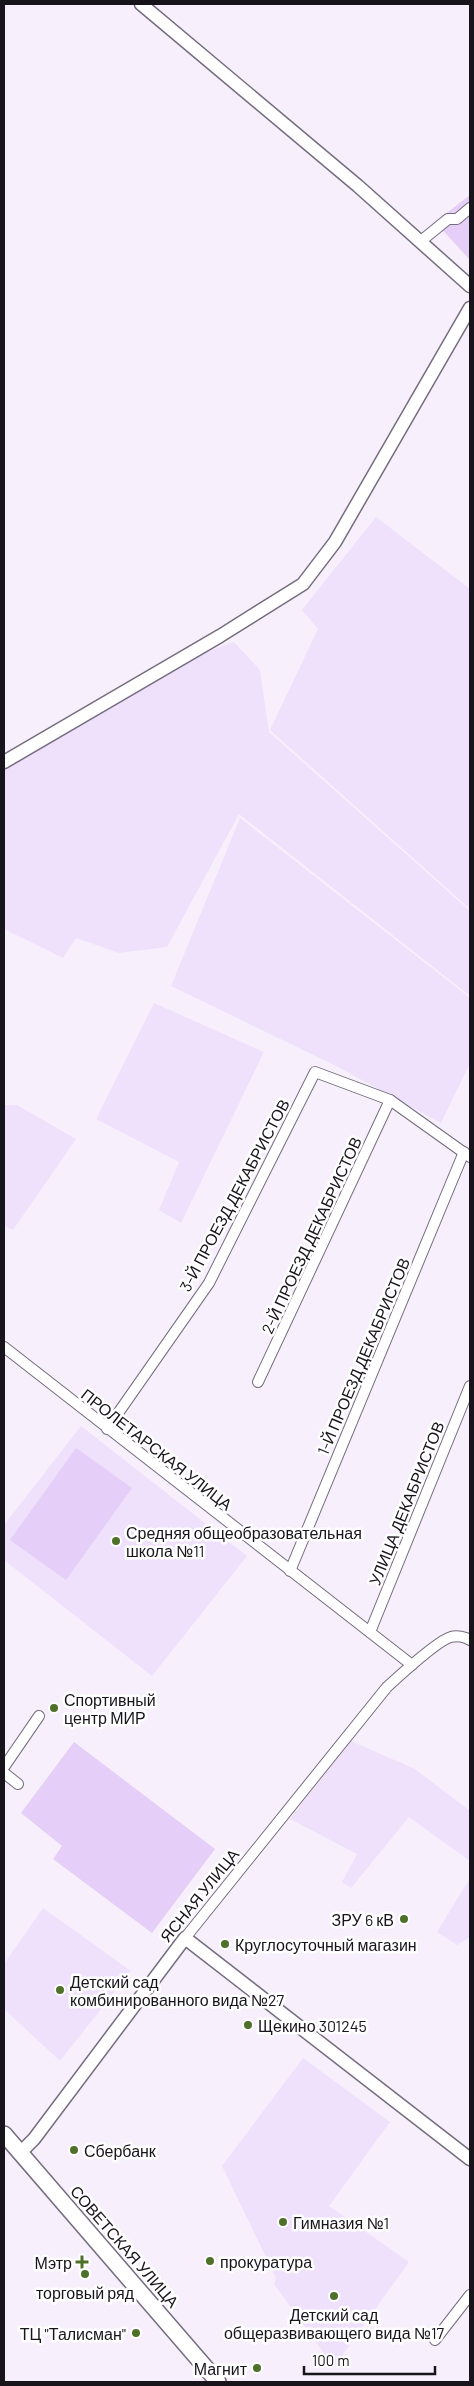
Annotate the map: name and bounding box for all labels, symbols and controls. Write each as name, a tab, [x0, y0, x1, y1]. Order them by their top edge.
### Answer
street label: 3-Й ПРОЕЗД ДЕКАБРИСТОВ	[175, 1096, 293, 1294]
street label: 2-Й ПРОЕЗД ДЕКАБРИСТОВ	[257, 1133, 365, 1337]
street label: 1-Й ПРОЕЗД ДЕКАБРИСТОВ	[313, 1255, 413, 1457]
street label: ПРОЛЕТАРСКАЯ УЛИЦА	[78, 1384, 236, 1514]
street label: УЛИЦА ДЕКАБРИСТОВ	[364, 1418, 448, 1588]
place label: Средняя общеобразовательная школа №11	[126, 1523, 362, 1560]
marker: Средняя общеобразовательная школа №11	[110, 1535, 122, 1547]
place label: Спортивный центр МИР	[64, 1690, 156, 1727]
marker: Спортивный центр МИР	[48, 1702, 60, 1714]
street label: ЯСНАЯ УЛИЦА	[156, 1844, 243, 1945]
place label: ЗРУ 6 кВ	[332, 1910, 394, 1929]
marker: ЗРУ 6 кВ	[398, 1913, 410, 1925]
place label: Круглосуточный магазин	[235, 1935, 417, 1954]
marker: Круглосуточный магазин	[219, 1938, 231, 1950]
place label: Детский сад комбинированного вида №27	[70, 1972, 285, 2009]
marker: Детский сад комбинированного вида №27	[54, 1984, 66, 1996]
place label: Щекино 301245	[258, 2016, 367, 2035]
marker: Щекино 301245	[242, 2019, 254, 2031]
place label: Сбербанк	[84, 2141, 157, 2160]
marker: Сбербанк	[68, 2144, 80, 2156]
street label: СОВЕТСКАЯ УЛИЦА	[67, 2181, 183, 2311]
place label: Гимназия №1	[293, 2213, 389, 2232]
marker: Гимназия №1	[277, 2216, 289, 2228]
place label: прокуратура	[220, 2252, 312, 2271]
place label: Мэтр	[34, 2253, 72, 2272]
marker: прокуратура	[204, 2255, 216, 2267]
marker: Мэтр	[76, 2256, 88, 2268]
marker: торговый ряд	[79, 2268, 91, 2280]
place label: торговый ряд	[36, 2283, 135, 2302]
marker: Детский сад общеразвивающего вида №17	[328, 2290, 340, 2302]
place label: Детский сад общеразвивающего вида №17	[224, 2305, 445, 2342]
place label: ТЦ "Талисман"	[20, 2324, 126, 2343]
marker: ТЦ "Талисман"	[130, 2327, 142, 2339]
scale bar	[304, 2344, 435, 2376]
text: 100 m	[312, 2351, 350, 2369]
place label: Магнит	[194, 2359, 248, 2378]
marker: Магнит	[251, 2362, 263, 2374]

